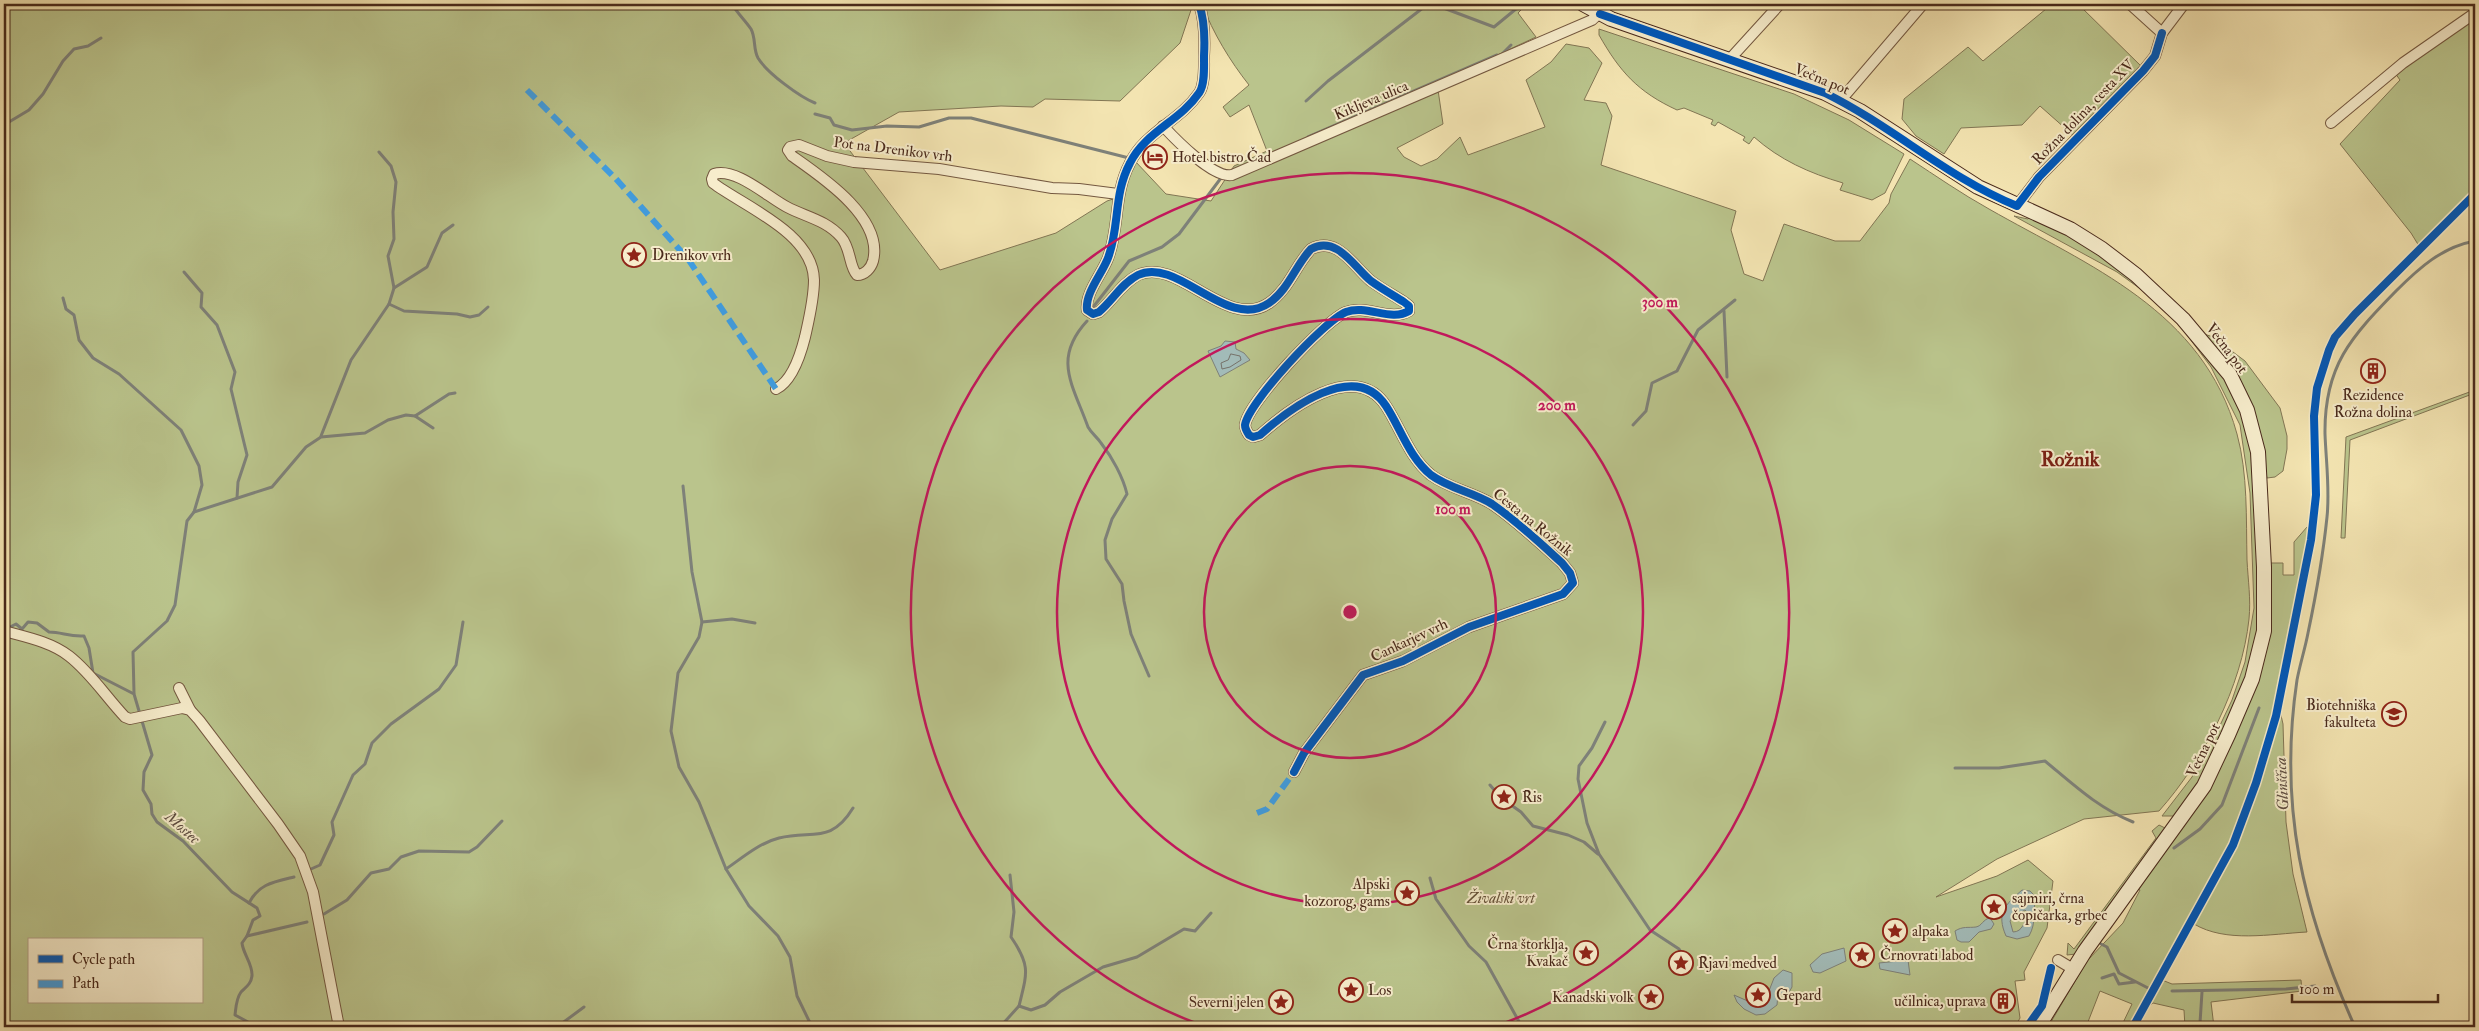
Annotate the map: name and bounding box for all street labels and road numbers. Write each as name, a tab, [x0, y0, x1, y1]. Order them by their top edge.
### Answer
street label: Rožna dolina, cesta XV	[2028, 55, 2140, 169]
street label: Večna pot	[1791, 59, 1853, 101]
street label: Kikljeva ulica	[1331, 76, 1412, 125]
street label: Pot na Drenikov vrh	[832, 133, 954, 166]
street label: Večna pot	[2201, 319, 2252, 378]
street label: Cesta na Rožnik	[1489, 484, 1577, 560]
street label: Cankarjev vrh	[1368, 614, 1451, 667]
street label: Večna pot	[2182, 720, 2226, 781]

